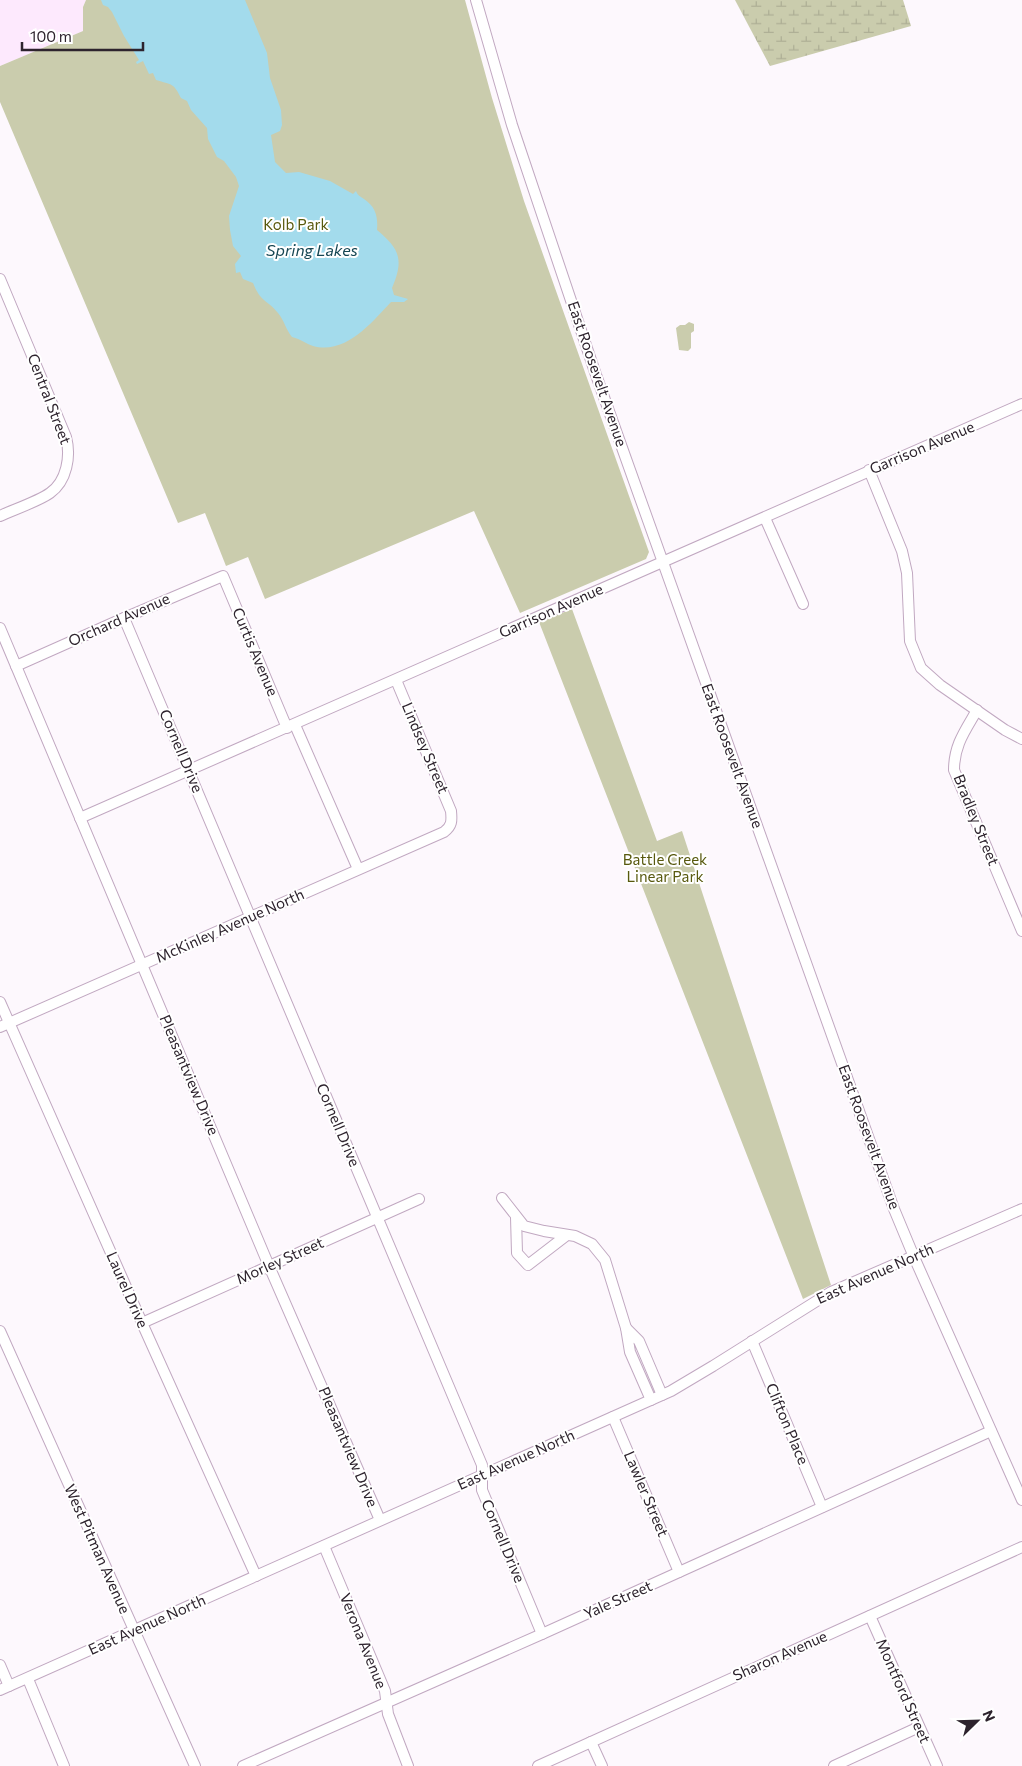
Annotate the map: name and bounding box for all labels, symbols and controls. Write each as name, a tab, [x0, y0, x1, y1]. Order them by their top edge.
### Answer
scale bar	[22, 20, 144, 52]
text: 100 m	[30, 27, 72, 45]
park label: Kolb Park	[263, 215, 329, 233]
water label: Spring Lakes	[266, 240, 358, 259]
street label: East Roosevelt Avenue	[565, 299, 631, 449]
street label: Central Street	[24, 351, 75, 447]
street label: Garrison Avenue	[867, 417, 977, 477]
street label: Garrison Avenue	[496, 579, 605, 641]
street label: Orchard Avenue	[65, 589, 172, 650]
street label: Curtis Avenue	[229, 605, 283, 699]
street label: East Roosevelt Avenue	[698, 681, 768, 831]
street label: Lindsey Street	[399, 699, 453, 796]
street label: Cornell Drive	[156, 706, 208, 795]
street label: Bradley Street	[950, 771, 1003, 868]
park label: Battle Creek Linear Park	[623, 850, 707, 885]
street label: McKinley Avenue North	[153, 884, 306, 966]
street label: Pleasantview Drive	[156, 1012, 223, 1137]
street label: East Roosevelt Avenue	[835, 1062, 905, 1212]
street label: Cornell Drive	[313, 1080, 365, 1169]
street label: Morley Street	[233, 1233, 326, 1287]
street label: East Avenue North	[813, 1239, 936, 1307]
street label: Laurel Drive	[103, 1249, 153, 1331]
street label: Clifton Place	[763, 1380, 813, 1467]
street label: Pleasantview Drive	[315, 1384, 382, 1509]
street label: East Avenue North	[454, 1425, 577, 1493]
street label: Lawler Street	[621, 1448, 673, 1539]
street label: West Pitman Avenue	[61, 1481, 135, 1616]
street label: Cornell Drive	[478, 1496, 530, 1585]
street label: Yale Street	[581, 1576, 655, 1622]
street label: East Avenue North	[85, 1590, 208, 1658]
street label: Verona Avenue	[337, 1590, 391, 1691]
street label: Sharon Avenue	[730, 1626, 830, 1684]
street label: Montford Street	[873, 1636, 935, 1746]
north arrow	[952, 1696, 1002, 1746]
text: N	[980, 1708, 999, 1724]

